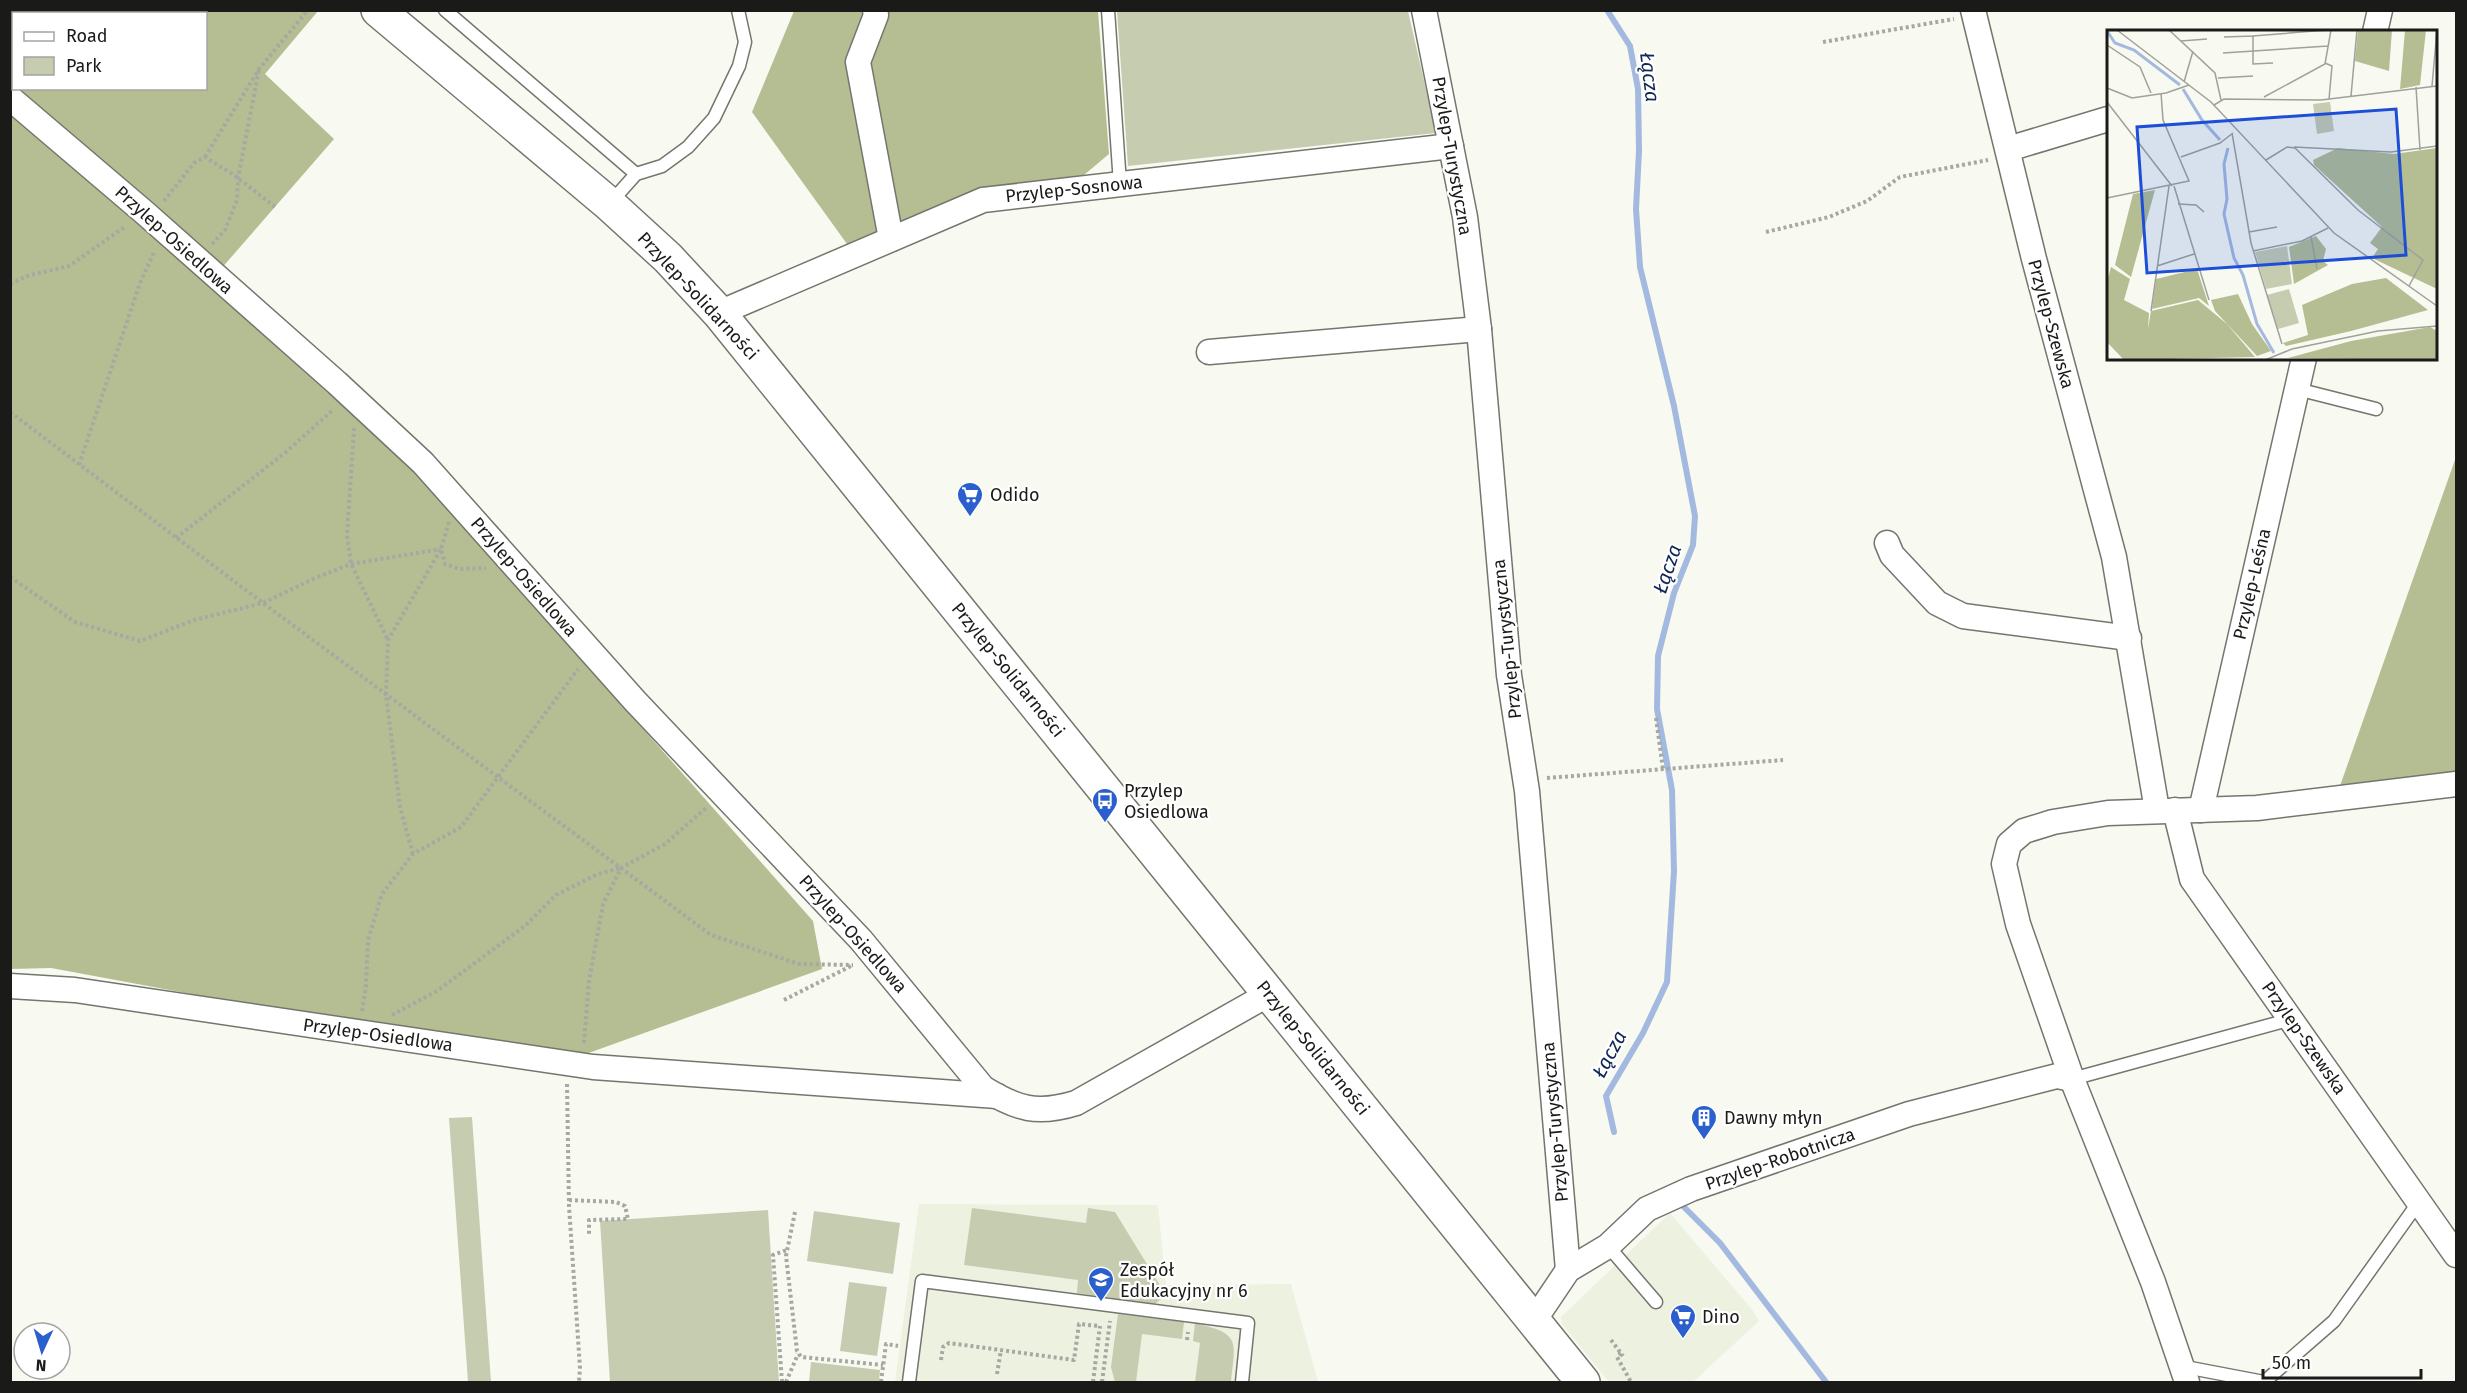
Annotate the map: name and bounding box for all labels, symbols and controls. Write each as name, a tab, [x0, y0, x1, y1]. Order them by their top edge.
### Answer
legend	[12, 12, 207, 90]
text: Road	[66, 25, 108, 47]
inset map	[2107, 30, 2437, 360]
water label: Łącza	[1635, 51, 1665, 103]
text: Park	[66, 55, 102, 77]
street label: Przylep-Turystyczna	[1427, 75, 1477, 237]
street label: Przylep-Sosnowa	[1004, 171, 1144, 207]
street label: Przylep-Osiedlowa	[110, 181, 238, 299]
street label: Przylep-Solidarności	[633, 227, 763, 365]
street label: Przylep-Szewska	[2023, 257, 2079, 391]
supermarket icon: Odido	[955, 480, 985, 518]
place label: Odido	[990, 484, 1040, 506]
street label: Przylep-Osiedlowa	[466, 513, 582, 641]
street label: Przylep-Leśna	[2229, 526, 2275, 642]
water label: Łącza	[1647, 541, 1687, 597]
street label: Przylep-Turystyczna	[1488, 558, 1526, 720]
street label: Przylep-Solidarności	[947, 598, 1069, 742]
place label: Przylep Osiedlowa	[1124, 780, 1209, 823]
bus stop icon: Przylep Osiedlowa	[1090, 786, 1120, 824]
street label: Przylep-Osiedlowa	[794, 870, 912, 998]
street label: Przylep-Solidarności	[1252, 976, 1374, 1120]
street label: Przylep-Szewska	[2257, 977, 2351, 1099]
street label: Przylep-Osiedlowa	[302, 1014, 454, 1056]
water label: Łącza	[1587, 1026, 1631, 1082]
street label: Przylep-Turystyczna	[1537, 1041, 1573, 1203]
building icon: Dawny młyn	[1689, 1103, 1719, 1141]
place label: Dawny młyn	[1724, 1107, 1823, 1129]
street label: Przylep-Robotnicza	[1702, 1123, 1858, 1195]
place label: Zespół Edukacyjny nr 6	[1120, 1259, 1248, 1302]
school or university icon: Zespół Edukacyjny nr 6	[1086, 1265, 1116, 1303]
supermarket icon: Dino	[1668, 1302, 1698, 1340]
place label: Dino	[1702, 1306, 1740, 1328]
north arrow	[12, 1321, 72, 1381]
scale bar	[2263, 1342, 2420, 1380]
text: 50 m	[2272, 1352, 2311, 1374]
text: N	[35, 1356, 47, 1375]

